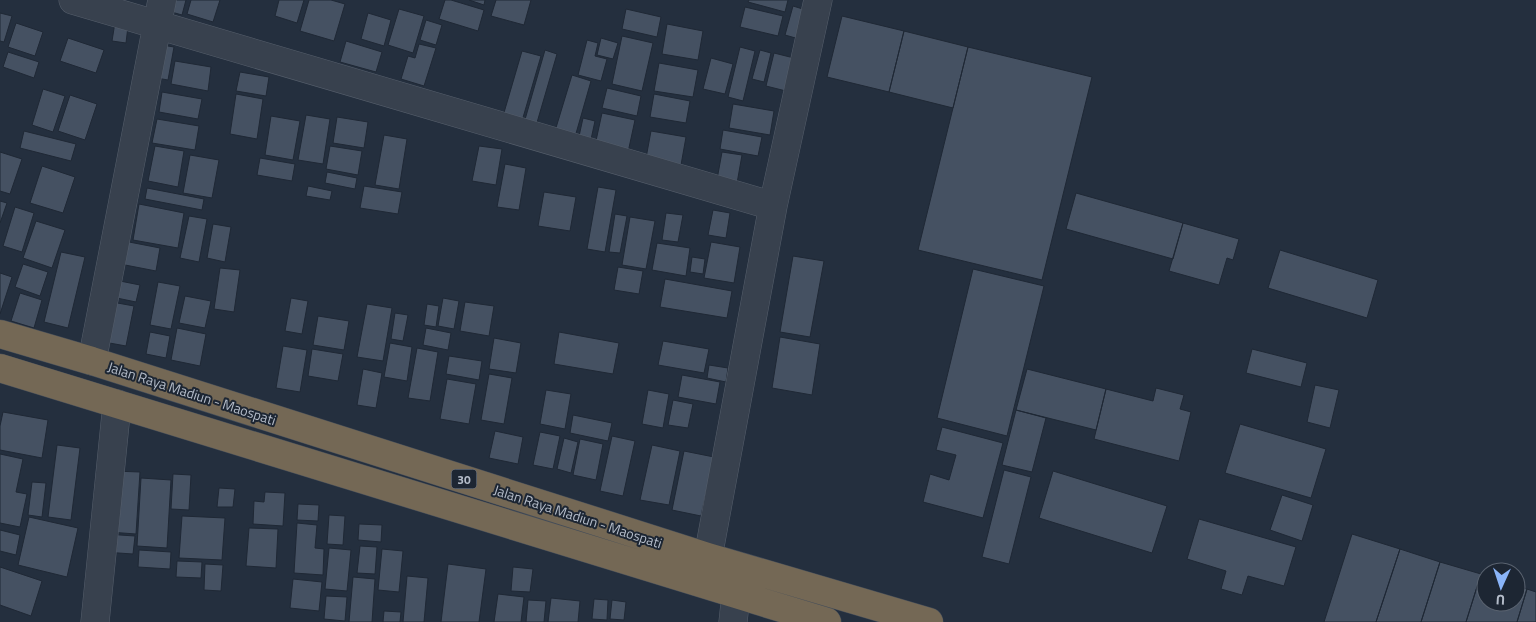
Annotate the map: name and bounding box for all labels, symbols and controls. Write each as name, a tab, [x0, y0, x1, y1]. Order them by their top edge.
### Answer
street label: Jalan Raya Madiun - Maospati	[105, 356, 279, 430]
road number: 30	[452, 469, 476, 488]
street label: Jalan Raya Madiun - Maospati	[491, 479, 665, 553]
north arrow	[1476, 562, 1526, 612]
text: U	[1495, 590, 1505, 611]

